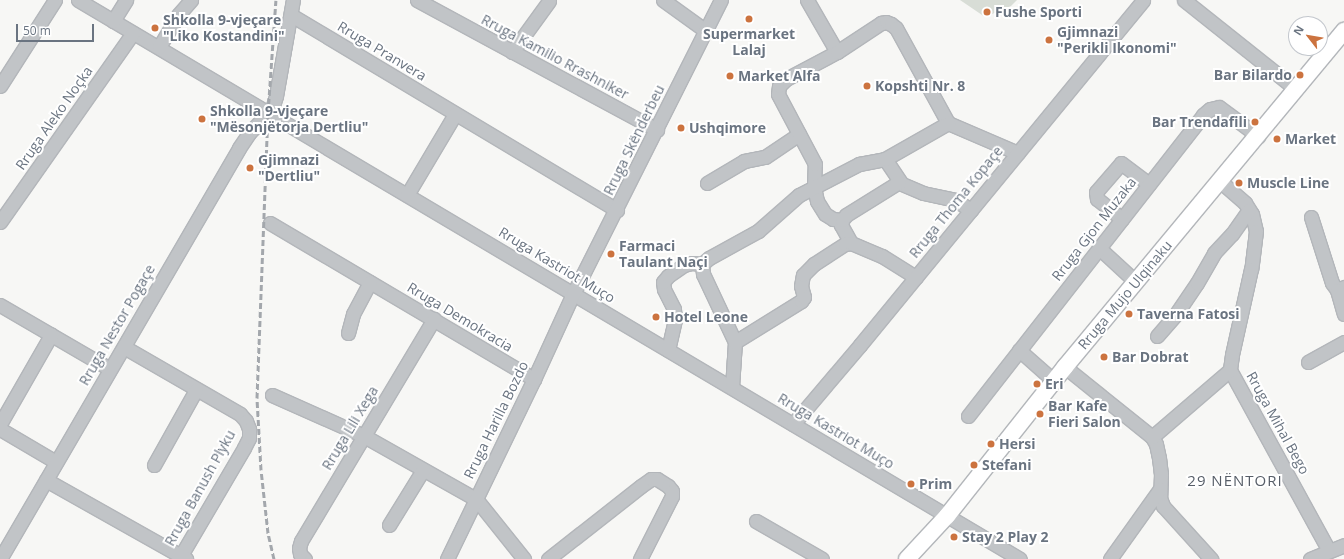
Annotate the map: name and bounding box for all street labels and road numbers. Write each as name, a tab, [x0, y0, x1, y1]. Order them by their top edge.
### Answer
street label: Rruga Kamilio Rrashniker	[478, 11, 632, 103]
street label: Rruga Pranvera	[334, 18, 430, 84]
street label: Rruga Aleko Noçka	[12, 63, 96, 173]
street label: Rruga Skënderbeu	[600, 82, 668, 198]
street label: Rruga Thoma Kopaçe	[906, 143, 1006, 261]
street label: Rruga Gjon Muzaka	[1048, 174, 1140, 284]
street label: Rruga Kastriot Muço	[496, 224, 618, 306]
street label: Rruga Mujo Ulqinaku	[1075, 237, 1175, 353]
street label: Rruga Nestor Pogaçe	[76, 262, 158, 388]
street label: Rruga Demokracia	[404, 279, 516, 355]
street label: Rruga Harilla Bozdo	[460, 358, 532, 482]
street label: Rruga Mihal Bego	[1243, 369, 1313, 477]
street label: Rruga Lili Xega	[318, 383, 382, 473]
street label: Rruga Kastriot Muço	[775, 390, 897, 472]
street label: Rruga Banush Plyku	[161, 427, 239, 549]

